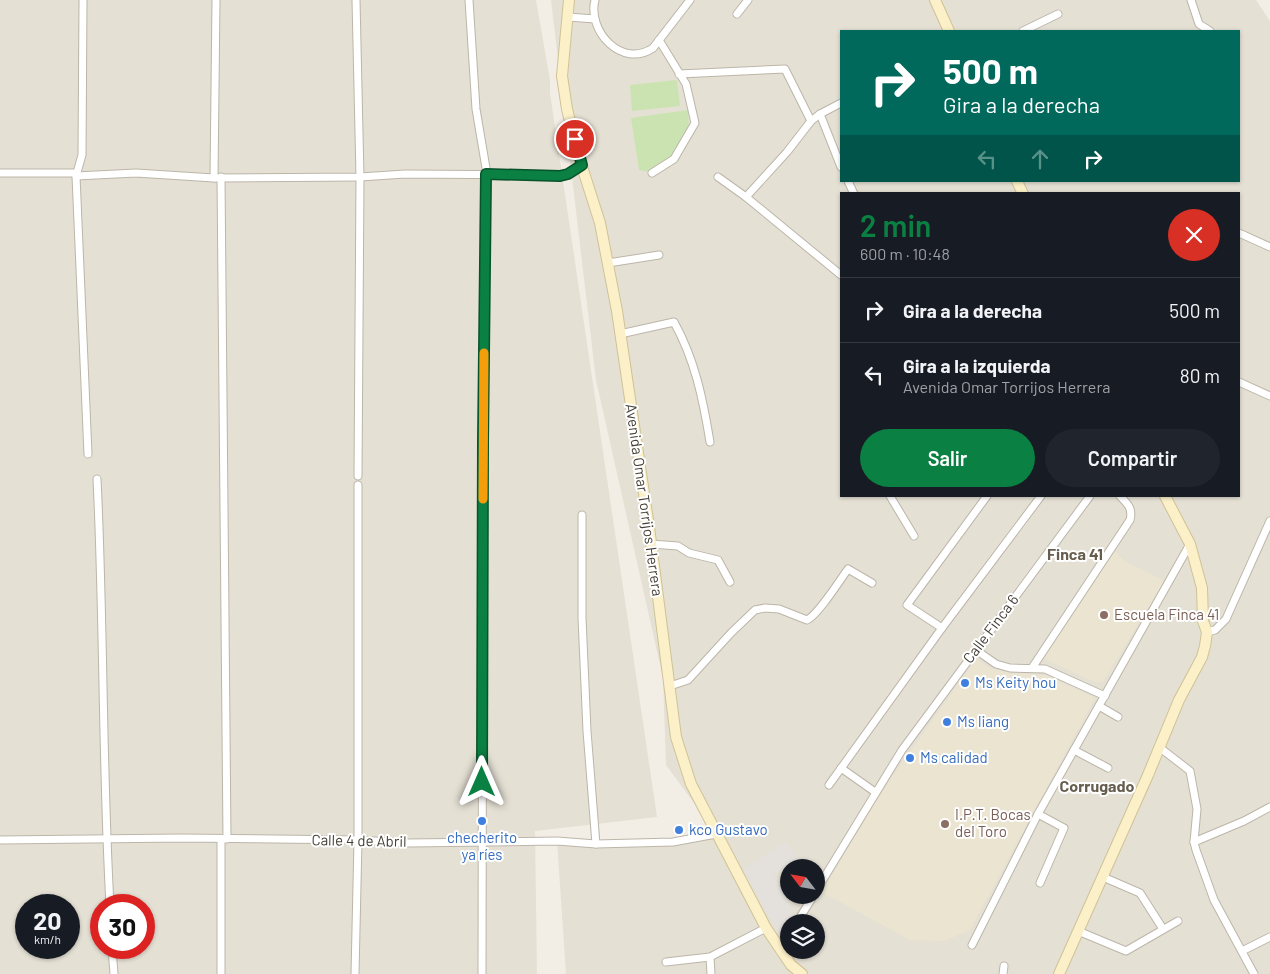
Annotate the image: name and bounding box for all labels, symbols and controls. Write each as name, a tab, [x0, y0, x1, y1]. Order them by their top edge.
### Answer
text: 500 m	[943, 49, 1038, 91]
icon: right	[860, 50, 925, 115]
text: Gira a la derecha	[943, 91, 1100, 117]
pin	[554, 118, 596, 160]
icon: arrive	[561, 125, 589, 153]
icon: left	[973, 145, 1001, 173]
icon: ahead	[1026, 145, 1054, 173]
icon: right	[1079, 145, 1107, 173]
text: 2 min	[860, 207, 931, 243]
button: close	[1168, 209, 1220, 261]
text: 600 m · 10:48	[860, 244, 950, 263]
icon: right	[860, 296, 888, 324]
text: Gira a la derecha	[903, 299, 1042, 322]
text: 500 m	[1169, 299, 1220, 322]
text: Gira a la izquierda	[903, 354, 1051, 377]
icon: left	[860, 361, 888, 389]
text: 80 m	[1180, 364, 1220, 387]
text: Avenida Omar Torrijos Herrera	[903, 377, 1110, 396]
street label: Avenida Omar Torrijos Herrera	[623, 402, 667, 597]
button: Salir	[860, 429, 1035, 487]
button: Compartir	[1045, 429, 1220, 487]
district label: Finca 41	[1047, 544, 1103, 563]
street label: Calle Finca 6	[959, 591, 1022, 666]
place label: Escuela Finca 41	[1114, 605, 1219, 623]
marker: Escuela Finca 41	[1098, 609, 1110, 621]
place label: Ms Keity hou	[975, 673, 1056, 691]
marker: Ms Keity hou	[959, 677, 971, 689]
place label: Ms liang	[957, 712, 1009, 730]
marker: Ms liang	[941, 716, 953, 728]
place label: Ms calidad	[920, 748, 988, 766]
marker: Ms calidad	[904, 752, 916, 764]
position arrow	[455, 755, 507, 807]
district label: Corrugado	[1060, 776, 1135, 795]
place label: I.P.T. Bocas del Toro	[955, 805, 1031, 840]
marker: checherito ya ríes	[476, 815, 488, 827]
marker: I.P.T. Bocas del Toro	[939, 818, 951, 830]
place label: kco Gustavo	[689, 820, 768, 838]
marker: kco Gustavo	[673, 824, 685, 836]
place label: checherito ya ríes	[447, 828, 517, 863]
street label: Calle 4 de Abril	[311, 830, 407, 850]
north arrow	[780, 859, 825, 904]
map controls	[780, 859, 825, 959]
speed limit sign: 30	[90, 894, 155, 959]
text: 20	[33, 905, 62, 935]
button: layers	[780, 914, 825, 959]
text: km/h	[34, 932, 61, 946]

